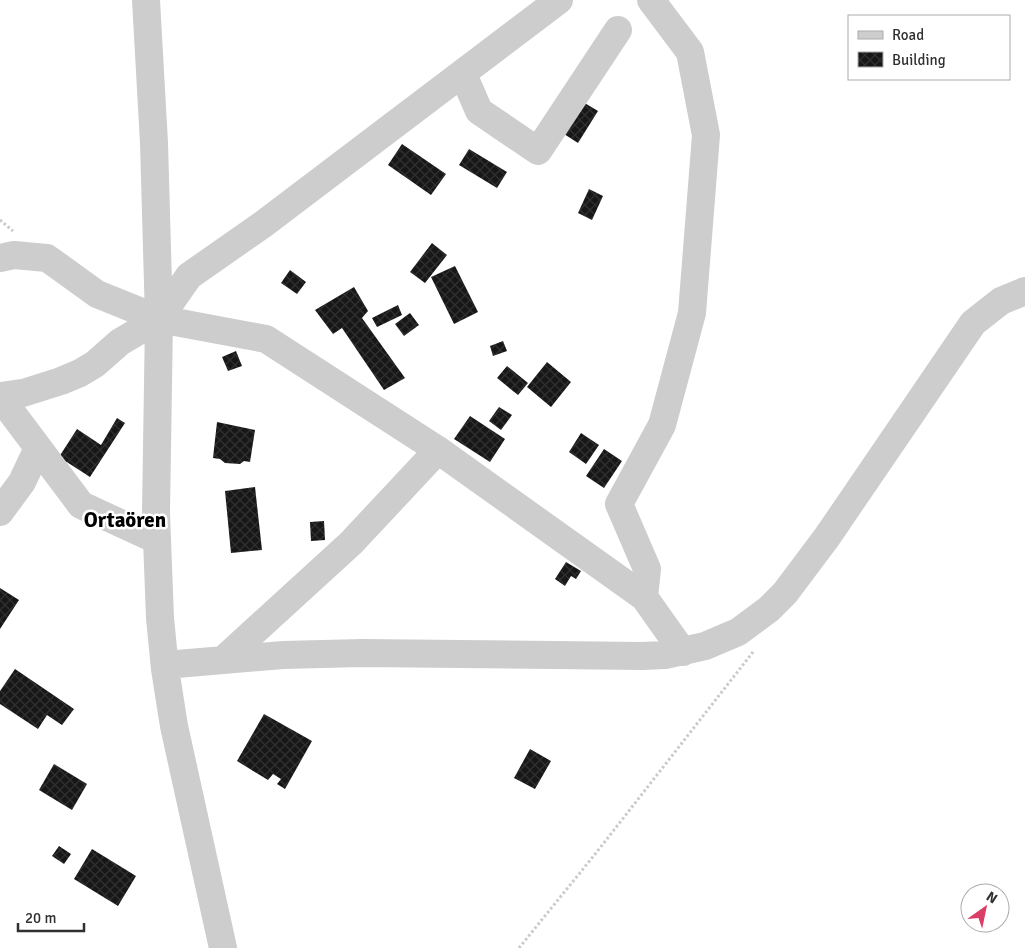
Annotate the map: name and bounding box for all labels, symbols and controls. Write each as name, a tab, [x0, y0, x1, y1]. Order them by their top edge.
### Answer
legend	[848, 15, 1010, 80]
text: Road	[892, 26, 924, 44]
text: Building	[892, 51, 946, 69]
district label: Ortaören	[84, 507, 166, 533]
north arrow	[960, 883, 1010, 933]
text: N	[983, 888, 1001, 907]
scale bar	[18, 900, 84, 932]
text: 20 m	[25, 909, 56, 927]

